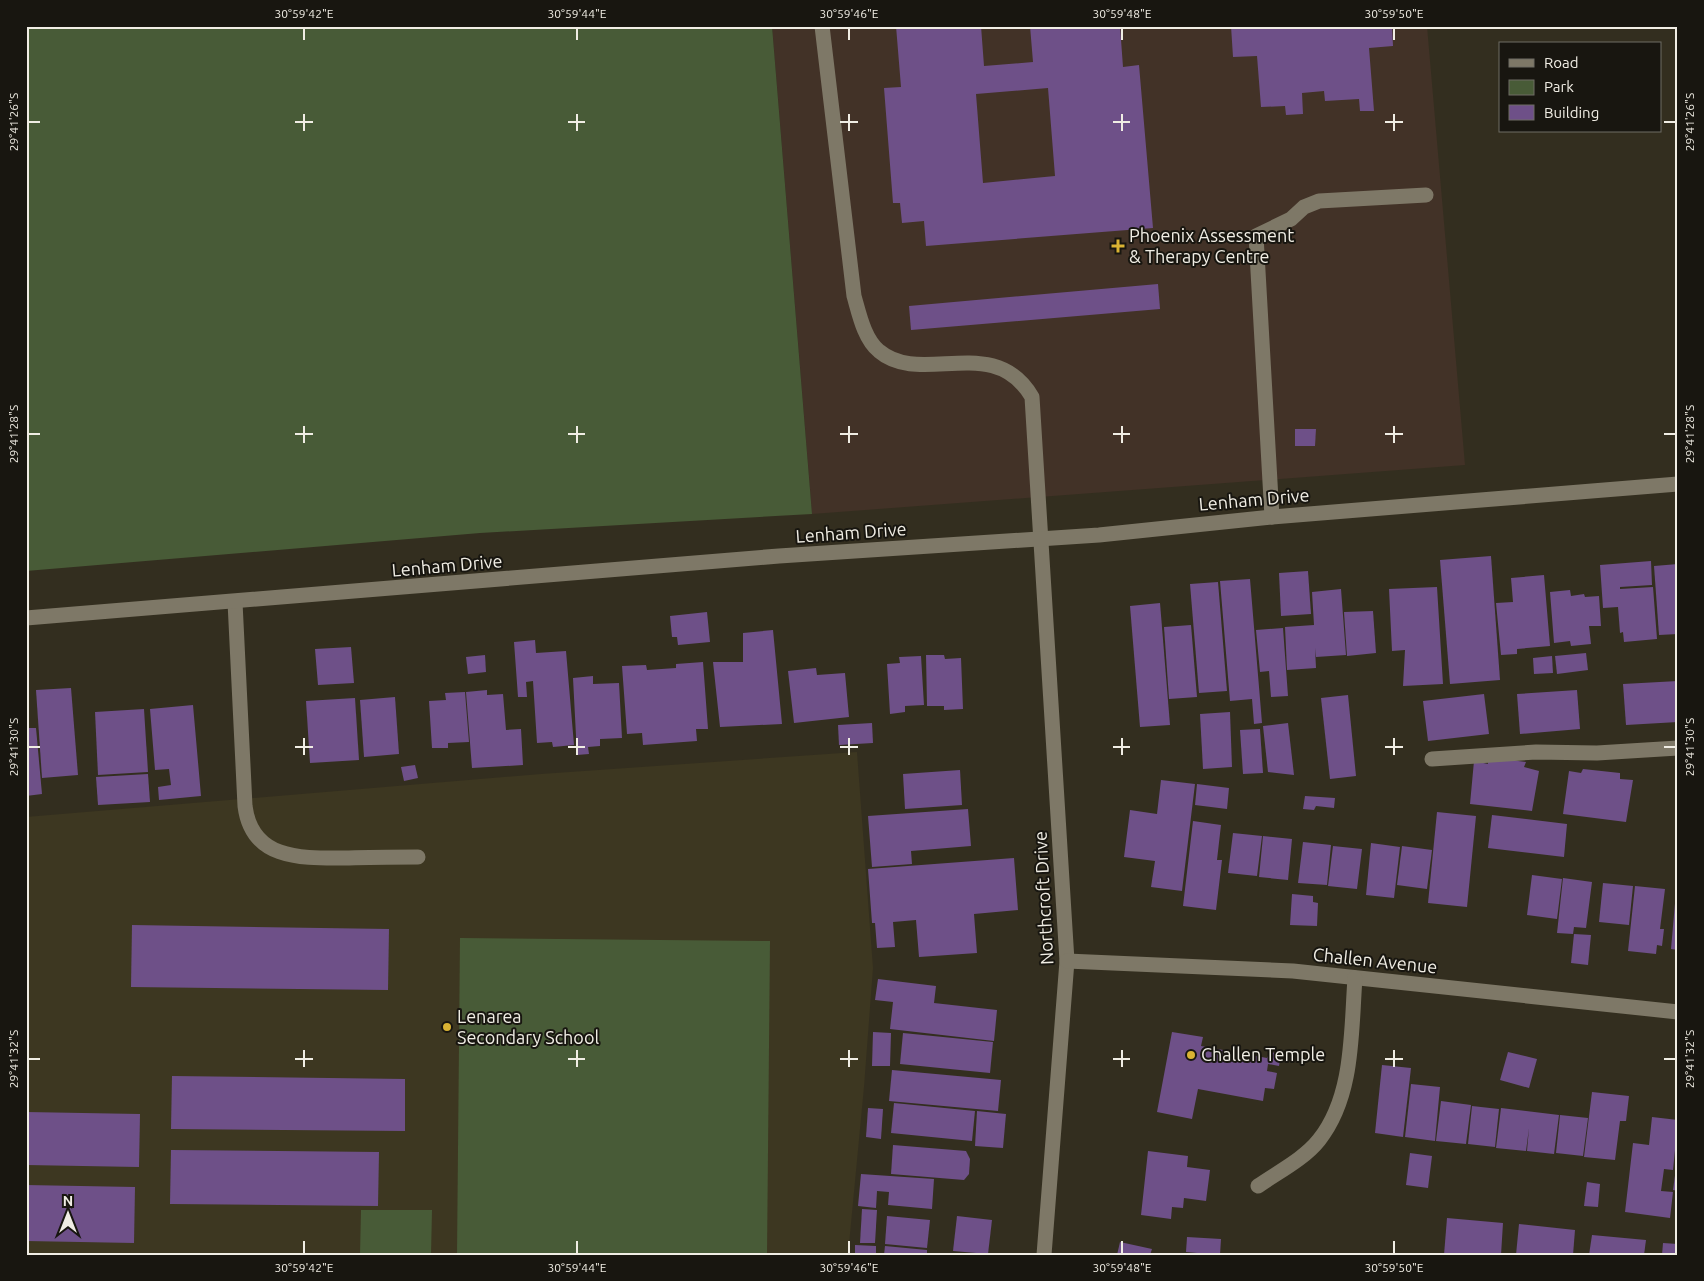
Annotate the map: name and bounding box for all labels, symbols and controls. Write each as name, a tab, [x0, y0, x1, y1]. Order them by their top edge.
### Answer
text: 30°59'42"E	[275, 7, 334, 20]
text: 30°59'44"E	[548, 7, 607, 20]
text: 30°59'46"E	[820, 7, 879, 20]
text: 30°59'48"E	[1093, 7, 1152, 20]
text: 30°59'50"E	[1365, 7, 1424, 20]
legend	[1499, 42, 1662, 132]
text: Road	[1544, 54, 1579, 71]
text: Park	[1544, 78, 1574, 95]
text: 29°41'26"S	[7, 93, 20, 151]
text: 29°41'26"S	[1683, 93, 1696, 151]
text: Building	[1544, 104, 1599, 121]
place label: Phoenix Assessment & Therapy Centre	[1129, 225, 1294, 266]
marker: Phoenix Assessment & Therapy Centre	[1111, 239, 1125, 253]
text: 29°41'28"S	[7, 405, 20, 463]
text: 29°41'28"S	[1683, 405, 1696, 463]
street label: Lenham Drive	[1198, 484, 1310, 514]
street label: Lenham Drive	[795, 518, 907, 546]
street label: Lenham Drive	[391, 550, 503, 580]
text: 29°41'30"S	[7, 718, 20, 776]
text: 29°41'30"S	[1683, 718, 1696, 776]
street label: Northcroft Drive	[1030, 831, 1056, 965]
street label: Challen Avenue	[1312, 944, 1438, 976]
place label: Lenarea Secondary School	[457, 1006, 599, 1047]
marker: Lenarea Secondary School	[441, 1021, 453, 1033]
text: 29°41'32"S	[7, 1030, 20, 1088]
text: 29°41'32"S	[1683, 1030, 1696, 1088]
place label: Challen Temple	[1201, 1044, 1325, 1064]
marker: Challen Temple	[1185, 1049, 1197, 1061]
north arrow	[42, 1188, 92, 1238]
text: N	[63, 1193, 73, 1209]
text: 30°59'42"E	[275, 1261, 334, 1274]
text: 30°59'44"E	[548, 1261, 607, 1274]
text: 30°59'46"E	[820, 1261, 879, 1274]
text: 30°59'48"E	[1093, 1261, 1152, 1274]
text: 30°59'50"E	[1365, 1261, 1424, 1274]

